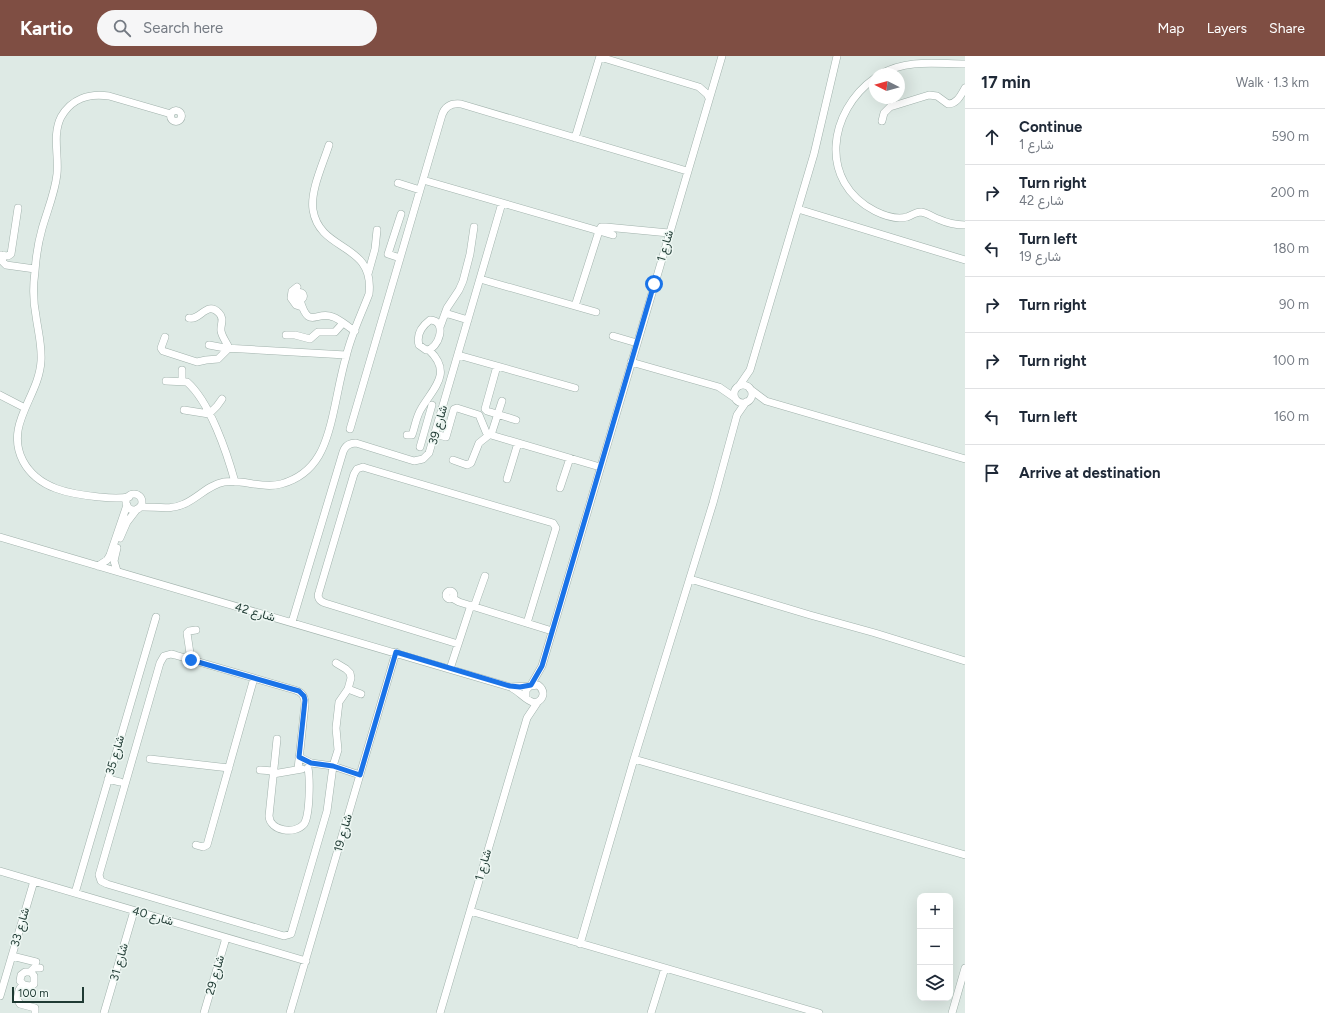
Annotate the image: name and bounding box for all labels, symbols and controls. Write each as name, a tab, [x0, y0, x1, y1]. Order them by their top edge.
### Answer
search box	[97, 10, 377, 46]
text: Kartio	[20, 17, 73, 40]
icon: search	[111, 17, 133, 39]
text: Search here	[143, 19, 223, 37]
text: Map	[1157, 20, 1185, 37]
text: Layers	[1207, 20, 1247, 37]
text: Share	[1269, 20, 1305, 37]
north arrow	[869, 68, 905, 104]
text: 17 min	[981, 72, 1031, 92]
text: Walk · 1.3 km	[1236, 75, 1309, 90]
text: Continue	[1019, 118, 1082, 136]
icon: ahead	[981, 126, 1003, 148]
text: 590 m	[1272, 129, 1309, 144]
text: شارع 1	[1019, 137, 1054, 152]
text: Turn right	[1019, 174, 1087, 192]
icon: right	[981, 182, 1003, 204]
text: 200 m	[1271, 185, 1309, 200]
text: شارع 42	[1019, 193, 1064, 208]
street label: شارع 1	[654, 229, 678, 264]
text: Turn left	[1019, 230, 1077, 248]
icon: left	[981, 238, 1003, 260]
text: 180 m	[1273, 241, 1309, 256]
text: شارع 19	[1019, 249, 1061, 264]
route start	[645, 275, 663, 293]
icon: right	[981, 294, 1003, 316]
text: Turn right	[1019, 296, 1087, 314]
text: 90 m	[1279, 297, 1309, 312]
icon: right	[981, 350, 1003, 372]
text: Turn right	[1019, 352, 1087, 370]
text: 100 m	[1273, 353, 1309, 368]
street label: شارع 39	[426, 404, 452, 447]
icon: left	[981, 406, 1003, 428]
text: Turn left	[1019, 408, 1077, 426]
text: 160 m	[1274, 409, 1309, 424]
icon: arrive	[981, 462, 1003, 484]
text: Arrive at destination	[1019, 464, 1160, 482]
street label: شارع 42	[233, 600, 277, 626]
route end	[182, 651, 200, 669]
street label: شارع 35	[103, 734, 129, 777]
street label: شارع 19	[331, 812, 357, 854]
street label: شارع 1	[472, 848, 496, 883]
map controls	[917, 893, 953, 1001]
button: +	[917, 893, 953, 929]
street label: شارع 40	[130, 903, 175, 930]
street label: شارع 33	[8, 906, 34, 949]
button: −	[917, 929, 953, 965]
street label: شارع 31	[107, 942, 133, 983]
street label: شارع 29	[203, 954, 229, 997]
button: layers	[917, 965, 953, 1001]
scale bar	[12, 985, 84, 1004]
text: 100 m	[18, 987, 49, 1000]

